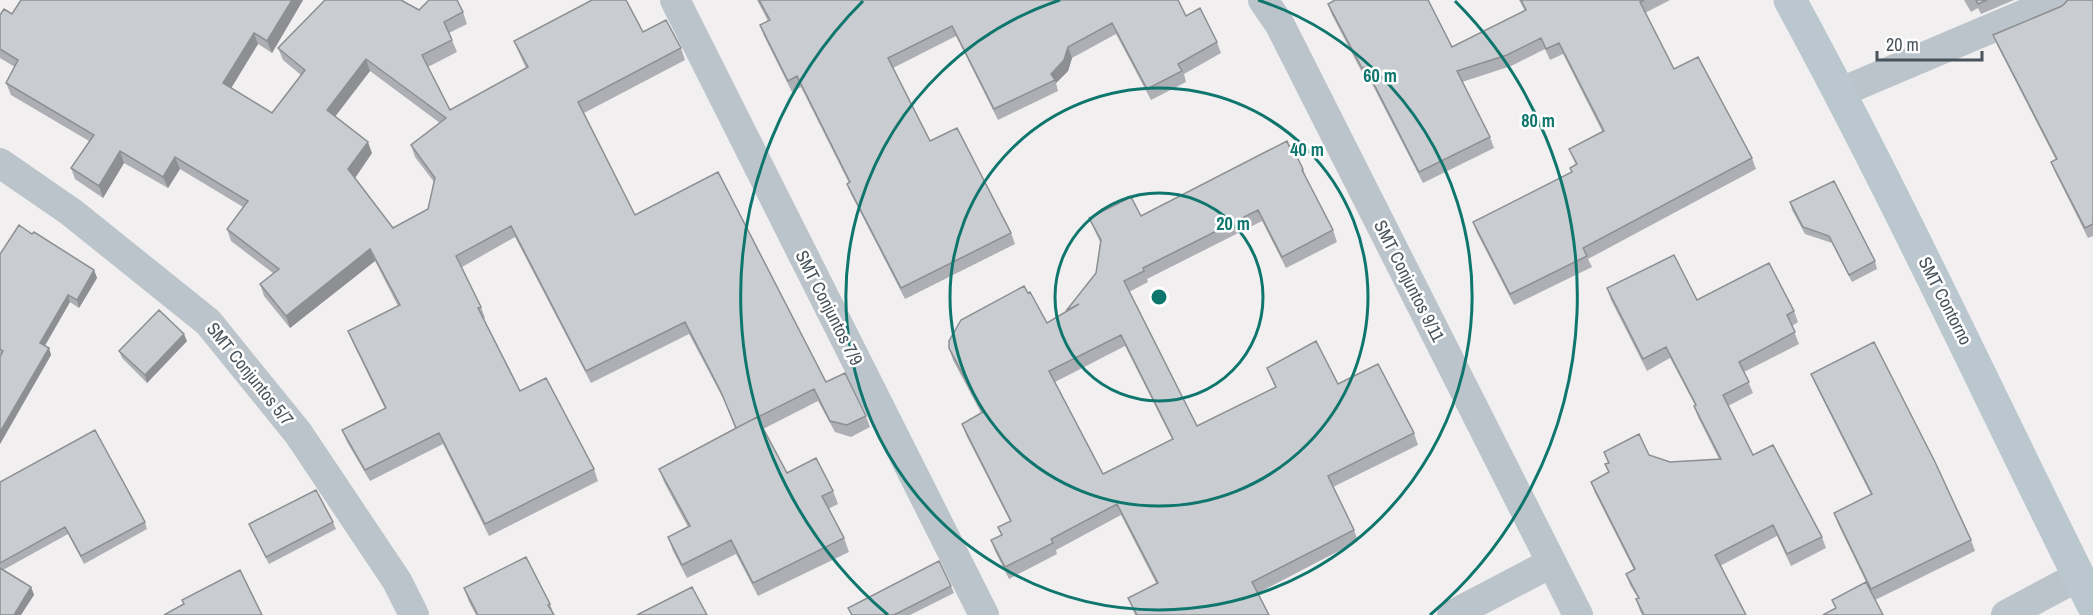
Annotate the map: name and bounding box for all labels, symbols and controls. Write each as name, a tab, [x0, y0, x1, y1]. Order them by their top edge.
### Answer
scale bar	[1877, 24, 1982, 62]
text: 20 m	[1886, 32, 1919, 57]
text: 60 m	[1363, 63, 1397, 88]
text: 80 m	[1521, 108, 1555, 133]
text: 40 m	[1290, 137, 1324, 162]
text: 20 m	[1216, 211, 1250, 236]
street label: SMT Conjuntos 9/11	[1368, 216, 1451, 347]
street label: SMT Conjuntos 7/9	[790, 246, 869, 370]
street label: SMT Contorno	[1913, 252, 1978, 349]
centre of rings	[1149, 287, 1169, 307]
street label: SMT Conjuntos 5/7	[201, 317, 300, 431]

